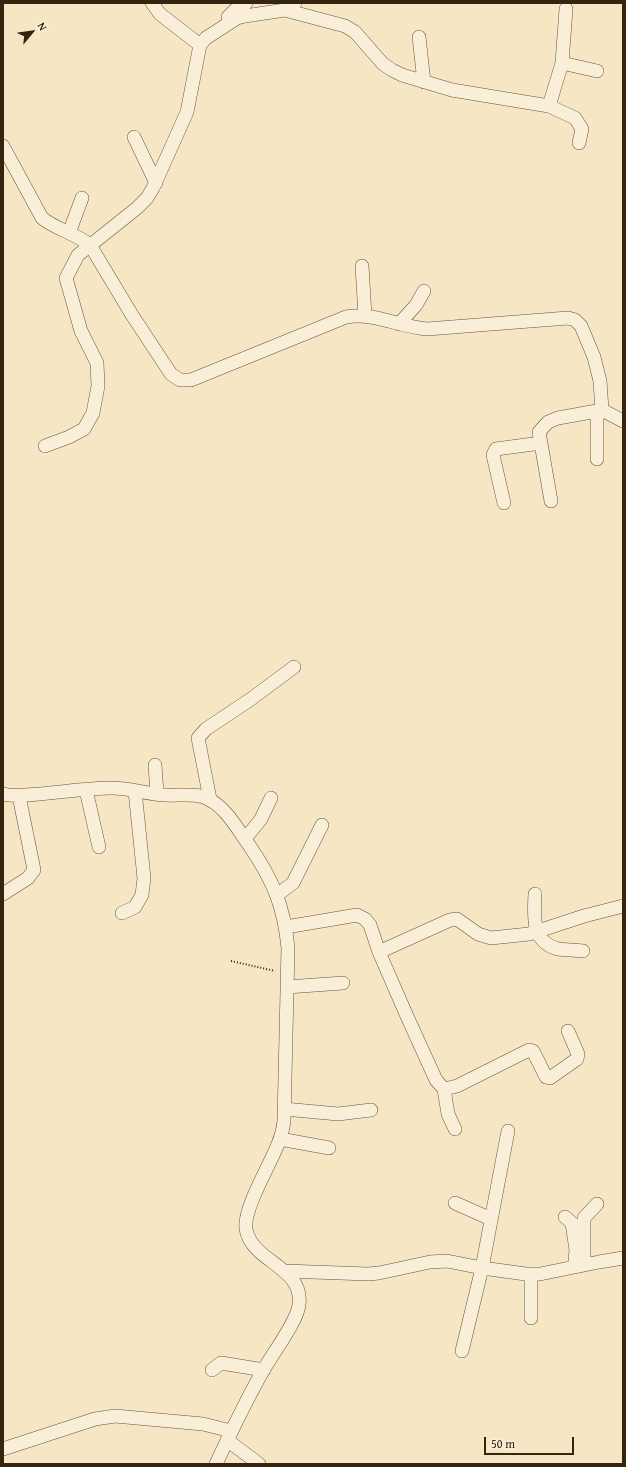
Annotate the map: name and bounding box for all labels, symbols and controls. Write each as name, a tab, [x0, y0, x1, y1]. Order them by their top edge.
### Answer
north arrow	[12, 12, 52, 52]
text: N	[34, 19, 51, 33]
scale bar	[486, 1429, 576, 1455]
text: 50 m	[491, 1435, 515, 1452]

